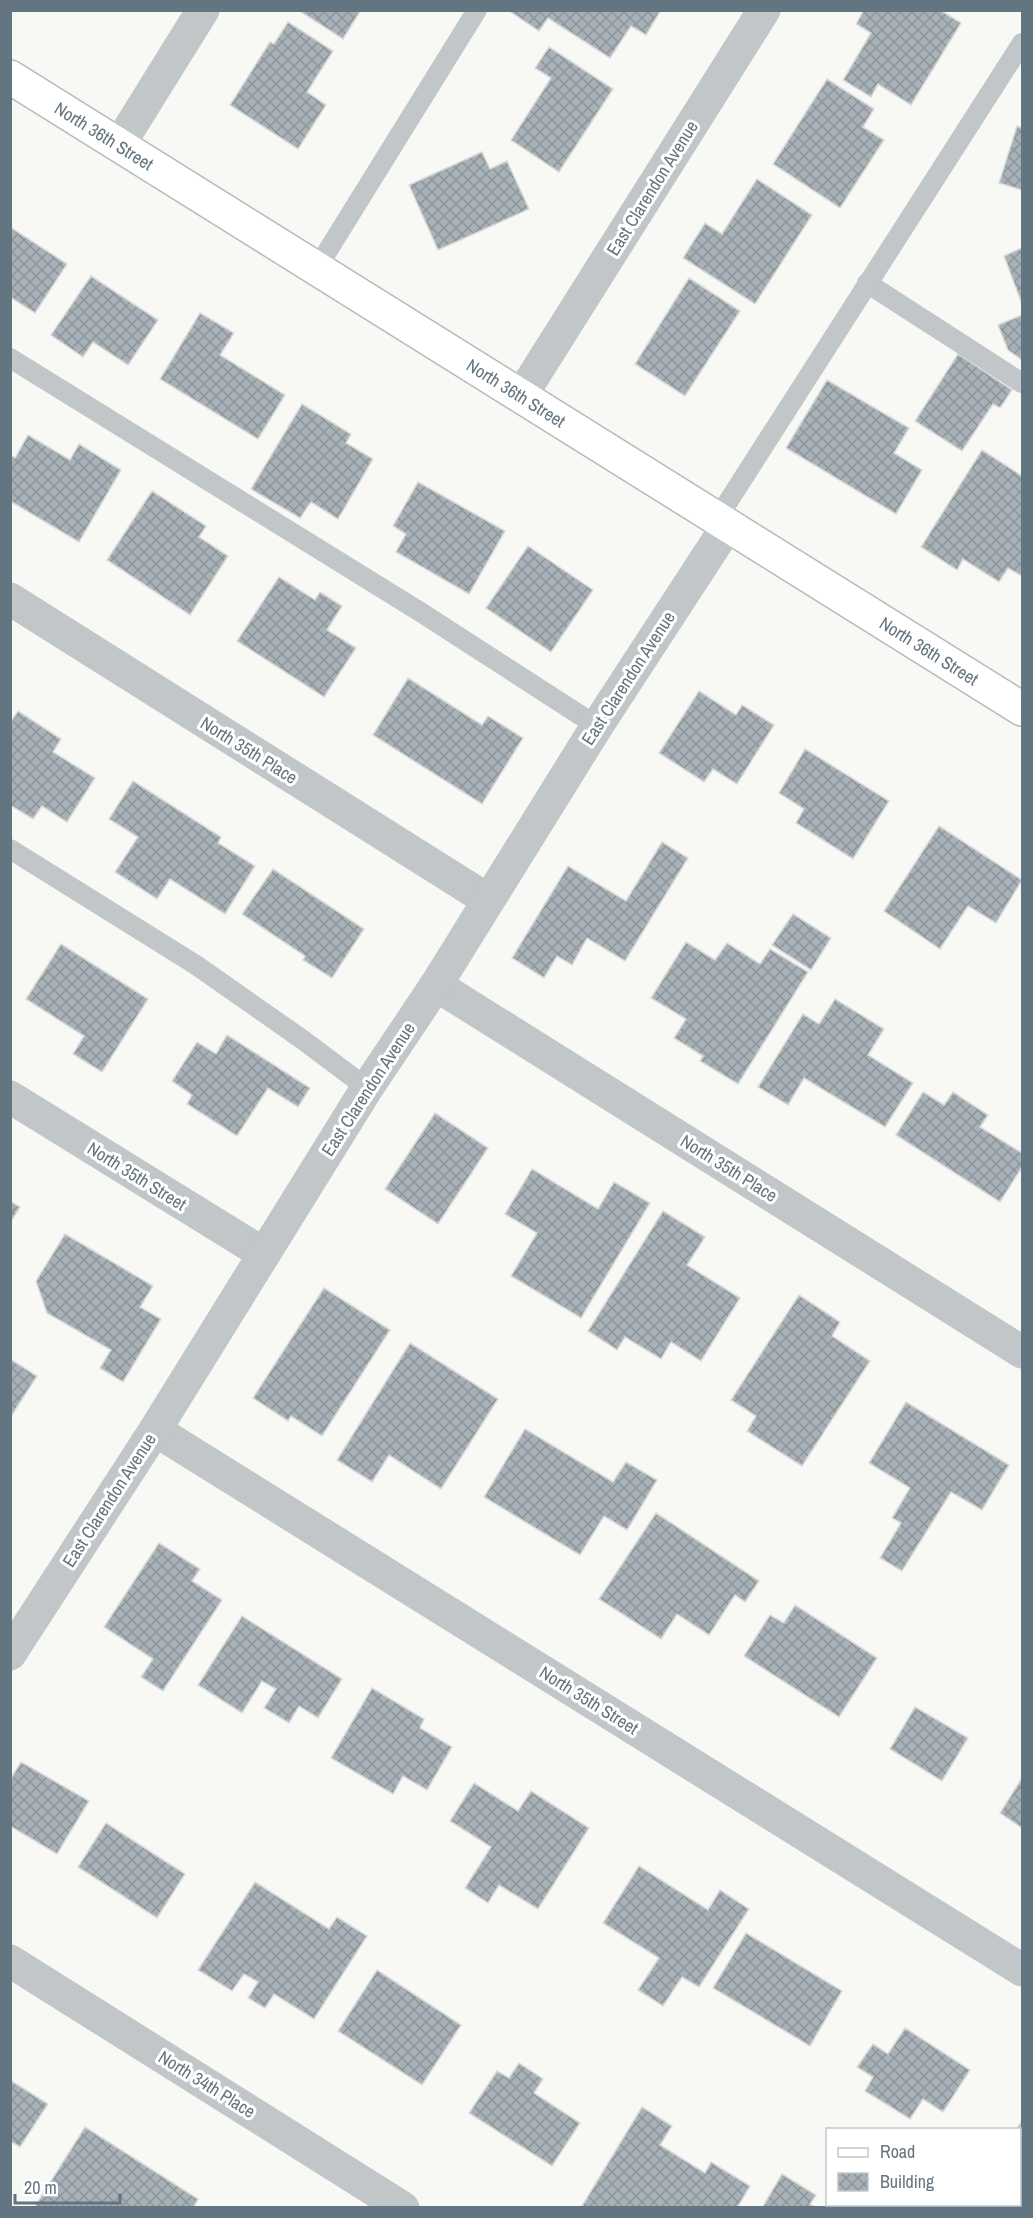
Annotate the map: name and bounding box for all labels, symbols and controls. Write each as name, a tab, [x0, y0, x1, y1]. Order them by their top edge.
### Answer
street label: North 36th Street	[50, 96, 158, 176]
street label: East Clarendon Avenue	[600, 116, 704, 260]
street label: North 36th Street	[462, 353, 570, 433]
street label: East Clarendon Avenue	[575, 606, 681, 750]
street label: North 36th Street	[875, 611, 983, 691]
street label: North 35th Place	[196, 710, 302, 790]
street label: East Clarendon Avenue	[315, 1017, 421, 1161]
street label: North 35th Place	[676, 1128, 782, 1208]
street label: North 35th Street	[83, 1136, 191, 1216]
street label: East Clarendon Avenue	[56, 1428, 162, 1572]
street label: North 35th Street	[535, 1660, 643, 1740]
street label: North 34th Place	[154, 2044, 260, 2124]
legend	[826, 2128, 1021, 2206]
text: Road	[880, 2139, 915, 2164]
scale bar	[15, 2167, 120, 2205]
text: Building	[880, 2169, 935, 2194]
text: 20 m	[24, 2175, 57, 2200]

